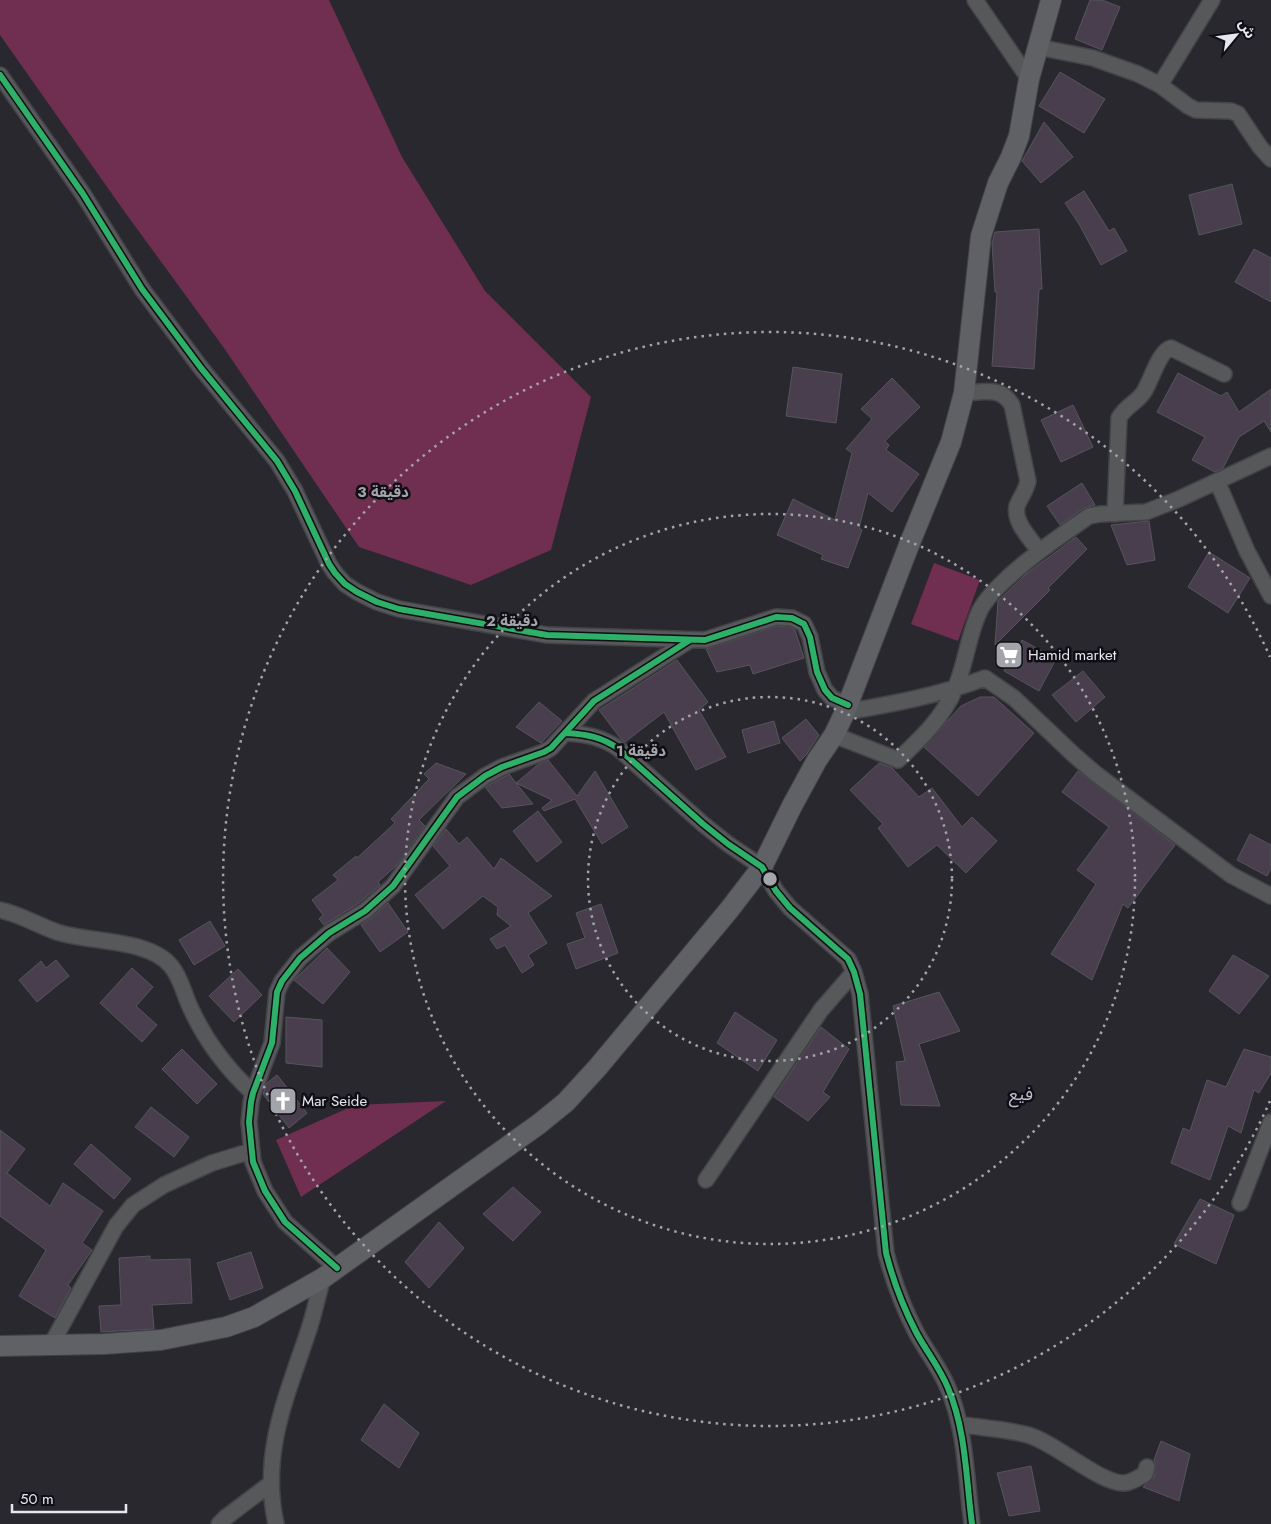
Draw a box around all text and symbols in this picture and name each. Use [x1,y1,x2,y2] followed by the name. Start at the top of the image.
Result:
[1211,10,1261,60] north arrow
[1234,15,1261,42] text: ش
[357,481,409,503] text: 3 دقيقة
[486,610,538,632] text: 2 دقيقة
[994,640,1024,670] supermarket icon: Hamid market
[1028,644,1117,666] place label: Hamid market
[616,740,666,762] text: 1 دقيقة
[761,870,779,888] centre of rings
[1009,1081,1033,1108] district label: فيع
[268,1086,298,1116] church icon: Mar Seide
[302,1090,367,1112] place label: Mar Seide
[12,1482,126,1514] scale bar
[20,1488,54,1510] text: 50 m

